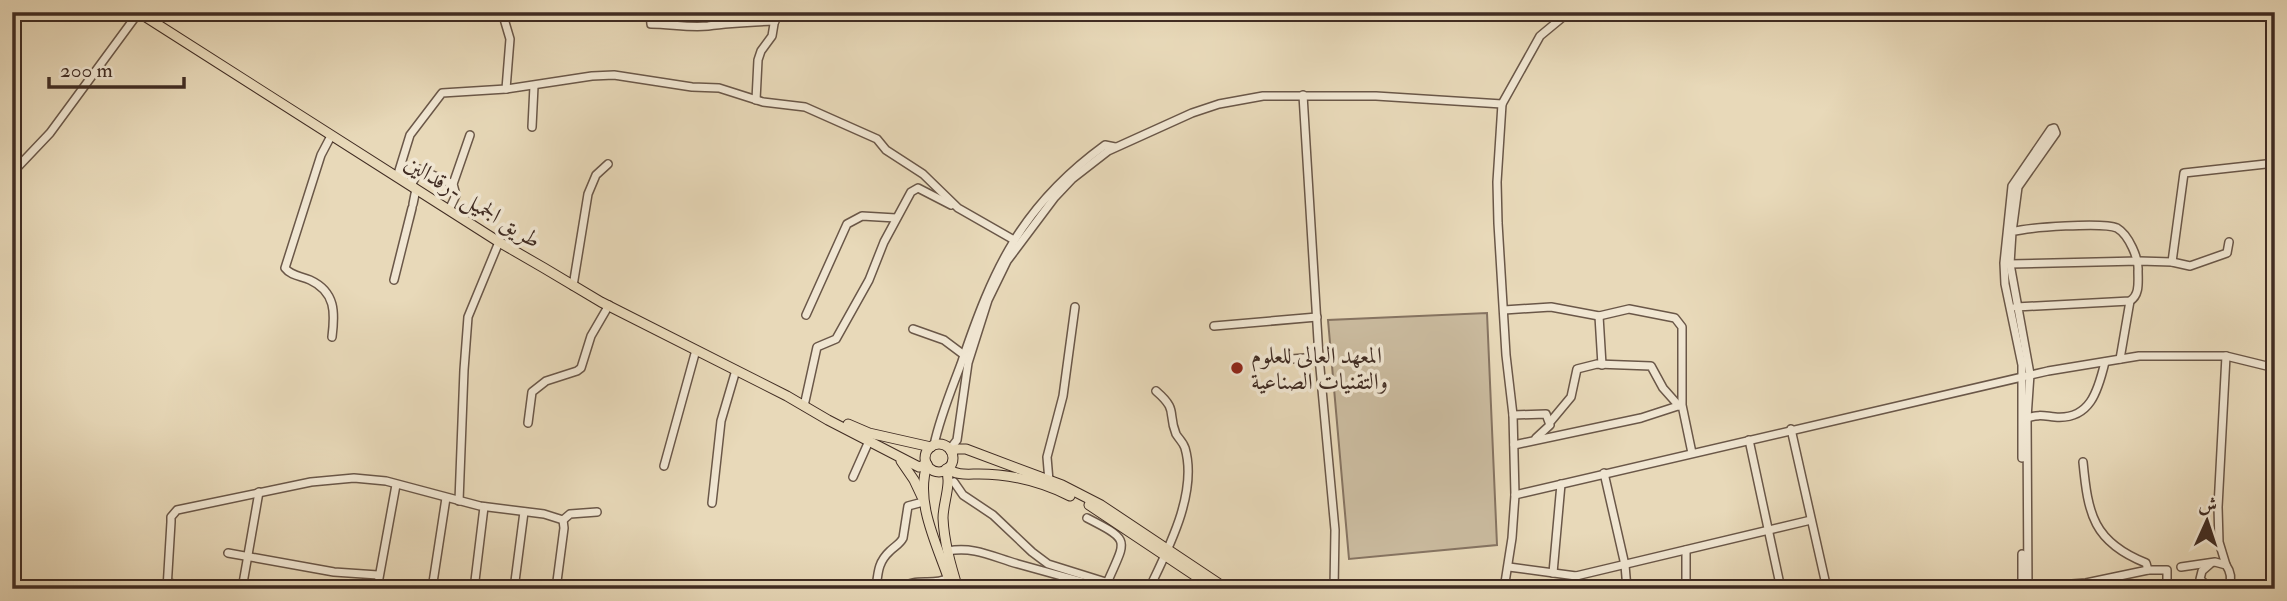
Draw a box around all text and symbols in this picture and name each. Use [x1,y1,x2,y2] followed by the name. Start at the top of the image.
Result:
[49,46,184,90] scale bar
[60,57,113,84] text: 200 m
[398,148,546,257] street label: طريق الجميل -رقدالين
[1251,341,1388,396] place label: المعهد العالي للعلوم والتقنيات الصناعية
[1229,360,1245,376] marker: المعهد العالي للعلوم والتقنيات الصناعية
[2172,486,2242,556] north arrow
[2198,493,2218,517] text: ش

